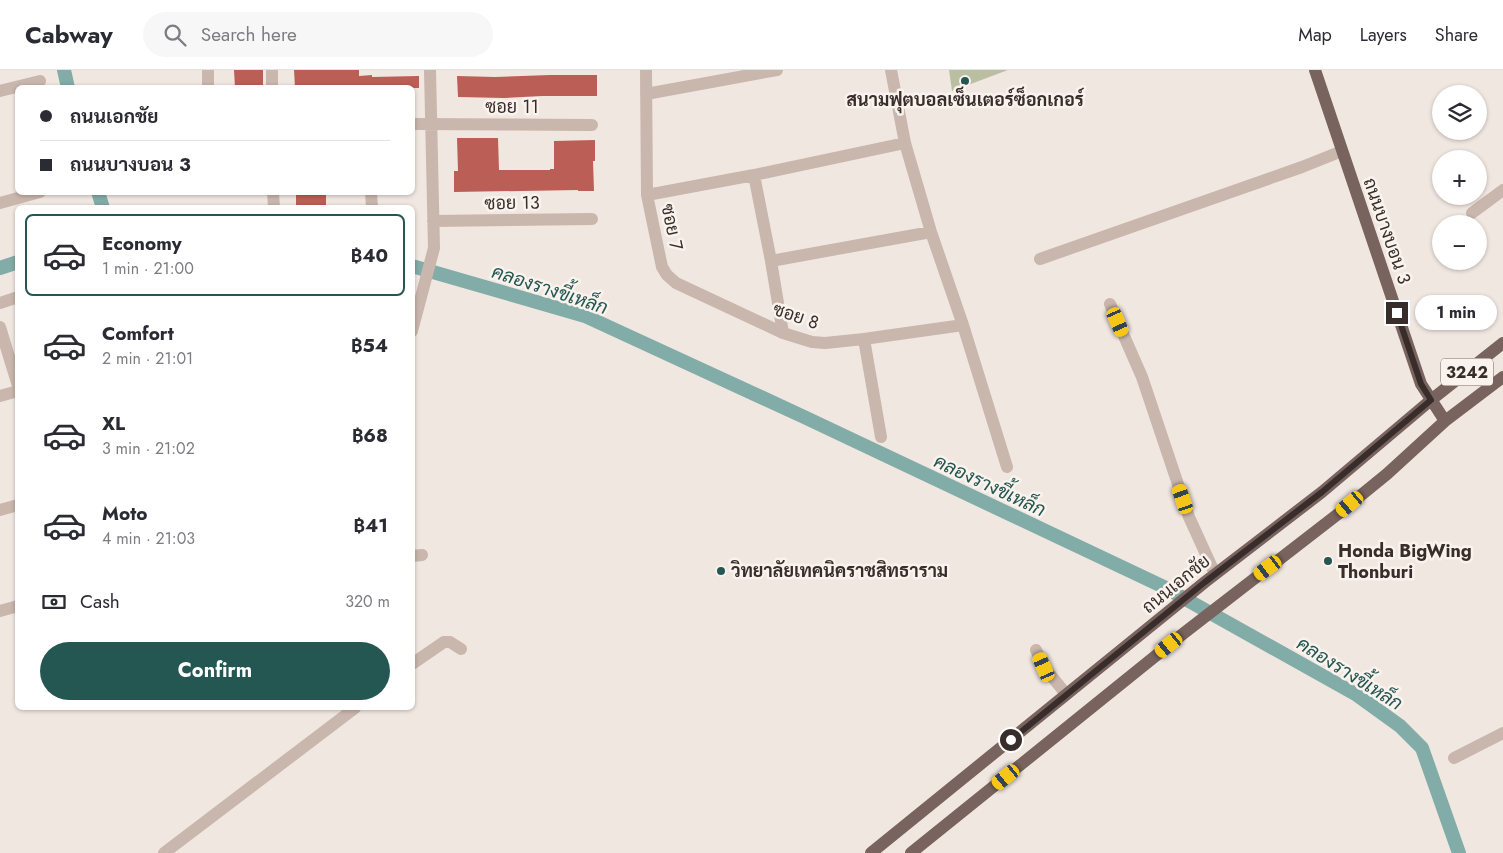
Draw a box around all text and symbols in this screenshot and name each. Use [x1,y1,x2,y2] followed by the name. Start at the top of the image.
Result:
[143,12,493,57] search box
[25,17,113,52] text: Cabway
[161,21,189,49] icon: search
[201,21,297,48] text: Search here
[1298,22,1332,48] text: Map
[1360,22,1407,48] text: Layers
[1435,22,1478,48] text: Share
[959,75,971,87] marker: สนามฟุตบอลเซ็นเตอร์ซ็อกเกอร์
[1432,85,1487,270] map controls
[1432,85,1487,140] button: layers
[846,86,1085,114] place label: สนามฟุตบอลเซ็นเตอร์ซ็อกเกอร์
[485,94,539,120] street label: ซอย 11
[70,103,159,130] text: ถนนเอกชัย
[1432,150,1487,205] button: +
[70,151,191,178] text: ถนนบางบอน 3
[1357,174,1417,288] street label: ถนนบางบอน 3
[484,190,540,216] street label: ซอย 13
[654,201,690,253] street label: ซอย 7
[1432,215,1487,270] button: −
[102,230,182,257] text: Economy
[42,233,87,278] icon: car
[351,242,388,269] text: ฿40
[488,253,613,321] water label: คลองรางขี้เหล็ก
[102,257,194,280] text: 1 min · 21:00
[769,296,823,336] street label: ซอย 8
[1414,296,1497,330] callout: 1 min
[1436,301,1476,324] text: 1 min
[1386,302,1408,324] route end
[1105,305,1130,339] car
[102,320,174,347] text: Comfort
[42,323,87,368] icon: car
[351,332,388,359] text: ฿54
[102,347,193,370] text: 2 min · 21:01
[1441,358,1493,386] road number: 3242
[102,410,125,437] text: XL
[42,413,87,458] icon: car
[352,422,388,449] text: ฿68
[102,437,195,460] text: 3 min · 21:02
[929,443,1052,523] water label: คลองรางขี้เหล็ก
[1171,482,1194,516] car
[1333,489,1366,519] car
[102,500,147,527] text: Moto
[42,503,87,548] icon: car
[354,512,388,539] text: ฿41
[102,527,195,550] text: 4 min · 21:03
[1338,538,1472,585] place label: Honda BigWing Thonburi
[1136,548,1216,620] street label: ถนนเอกชัย
[1251,553,1284,583] car
[1322,555,1334,567] marker: Honda BigWing Thonburi
[730,558,948,584] place label: วิทยาลัยเทคนิคราชสิทธาราม
[715,565,727,577] marker: วิทยาลัยเทคนิคราชสิทธาราม
[40,588,68,616] icon: cash
[80,588,120,615] text: Cash
[345,590,390,613] text: 320 m
[1291,626,1411,717] water label: คลองรางขี้เหล็ก
[1152,630,1185,660] car
[40,642,390,700] button: Confirm
[1031,650,1056,684] car
[1000,729,1022,751] route start
[989,762,1022,792] car

